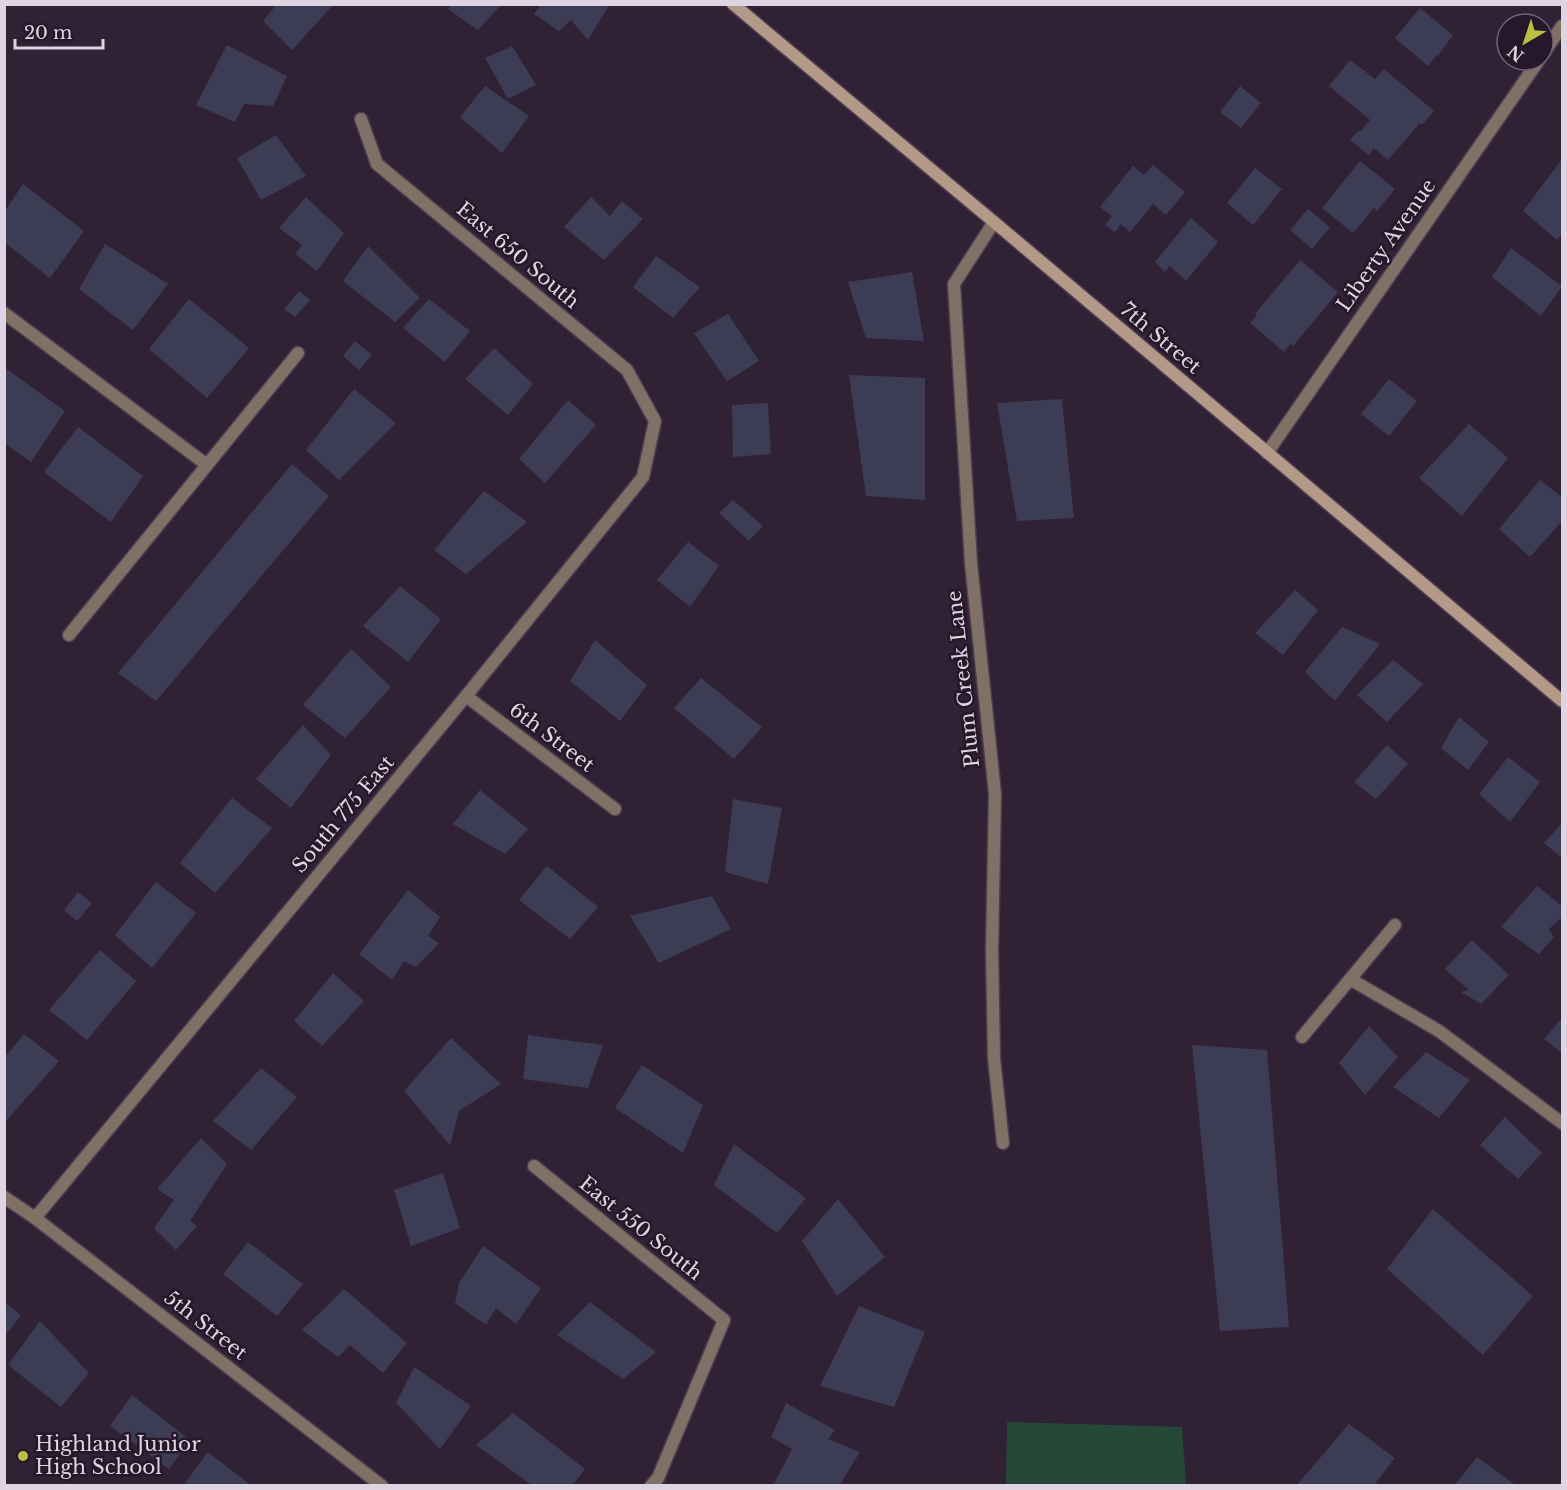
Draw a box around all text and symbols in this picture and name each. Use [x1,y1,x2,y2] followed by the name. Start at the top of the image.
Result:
[15,12,104,50] scale bar
[1495,12,1555,72] north arrow
[24,22,72,44] text: 20 m
[1503,41,1528,66] text: N
[1331,174,1441,316] street label: Liberty Avenue
[452,197,584,313] street label: East 650 South
[1116,298,1206,379] street label: 7th Street
[942,589,984,769] street label: Plum Creek Lane
[505,697,600,777] street label: 6th Street
[287,750,399,877] street label: South 775 East
[575,1171,708,1285] street label: East 550 South
[160,1285,253,1365] street label: 5th Street
[35,1432,201,1479] place label: Highland Junior High School
[16,1449,30,1463] marker: Highland Junior High School

